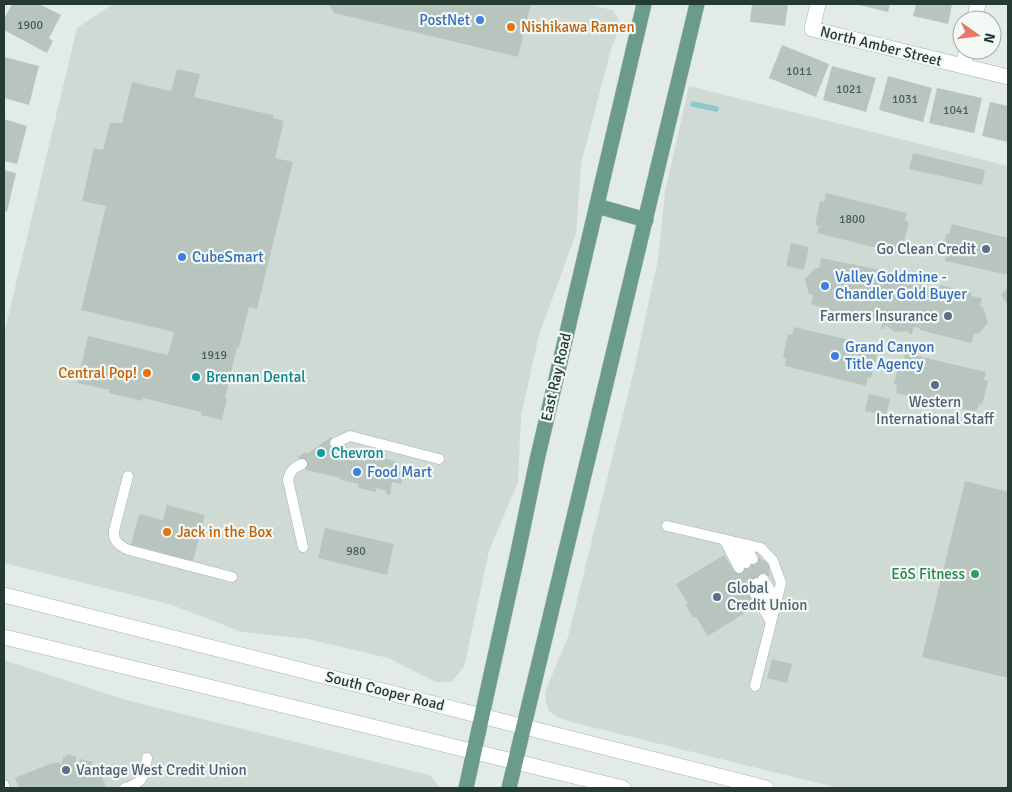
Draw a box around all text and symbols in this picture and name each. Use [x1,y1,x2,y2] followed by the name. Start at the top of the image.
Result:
[952,10,1002,60] north arrow
[419,11,470,29] place label: PostNet
[474,14,486,26] marker: PostNet
[17,18,43,33] house number: 1900
[521,18,635,36] place label: Nishikawa Ramen
[505,21,517,33] marker: Nishikawa Ramen
[818,22,944,70] street label: North Amber Street
[980,31,999,45] text: N
[786,64,812,79] house number: 1011
[836,82,862,97] house number: 1021
[892,92,918,107] house number: 1031
[943,103,969,118] house number: 1041
[839,212,865,227] house number: 1800
[876,240,976,258] place label: Go Clean Credit
[980,243,992,255] marker: Go Clean Credit
[192,248,264,266] place label: CubeSmart
[176,251,188,263] marker: CubeSmart
[835,268,967,303] place label: Valley Goldmine - Chandler Gold Buyer
[819,280,831,292] marker: Valley Goldmine - Chandler Gold Buyer
[820,307,938,325] place label: Farmers Insurance
[942,310,954,322] marker: Farmers Insurance
[537,331,575,423] street label: East Ray Road
[845,338,934,373] place label: Grand Canyon Title Agency
[201,348,227,363] house number: 1919
[829,350,841,362] marker: Grand Canyon Title Agency
[58,364,137,382] place label: Central Pop!
[141,367,153,379] marker: Central Pop!
[206,368,306,386] place label: Brennan Dental
[190,371,202,383] marker: Brennan Dental
[929,379,941,391] marker: Western International Staff
[876,393,995,428] place label: Western International Staff
[331,444,384,462] place label: Chevron
[315,447,327,459] marker: Chevron
[367,463,432,481] place label: Food Mart
[351,466,363,478] marker: Food Mart
[177,523,272,541] place label: Jack in the Box
[161,526,173,538] marker: Jack in the Box
[346,544,366,559] house number: 980
[891,565,965,583] place label: EōS Fitness
[969,568,981,580] marker: EōS Fitness
[727,579,808,614] place label: Global Credit Union
[711,591,723,603] marker: Global Credit Union
[324,668,446,714] street label: South Cooper Road
[76,761,247,779] place label: Vantage West Credit Union
[60,764,72,776] marker: Vantage West Credit Union

